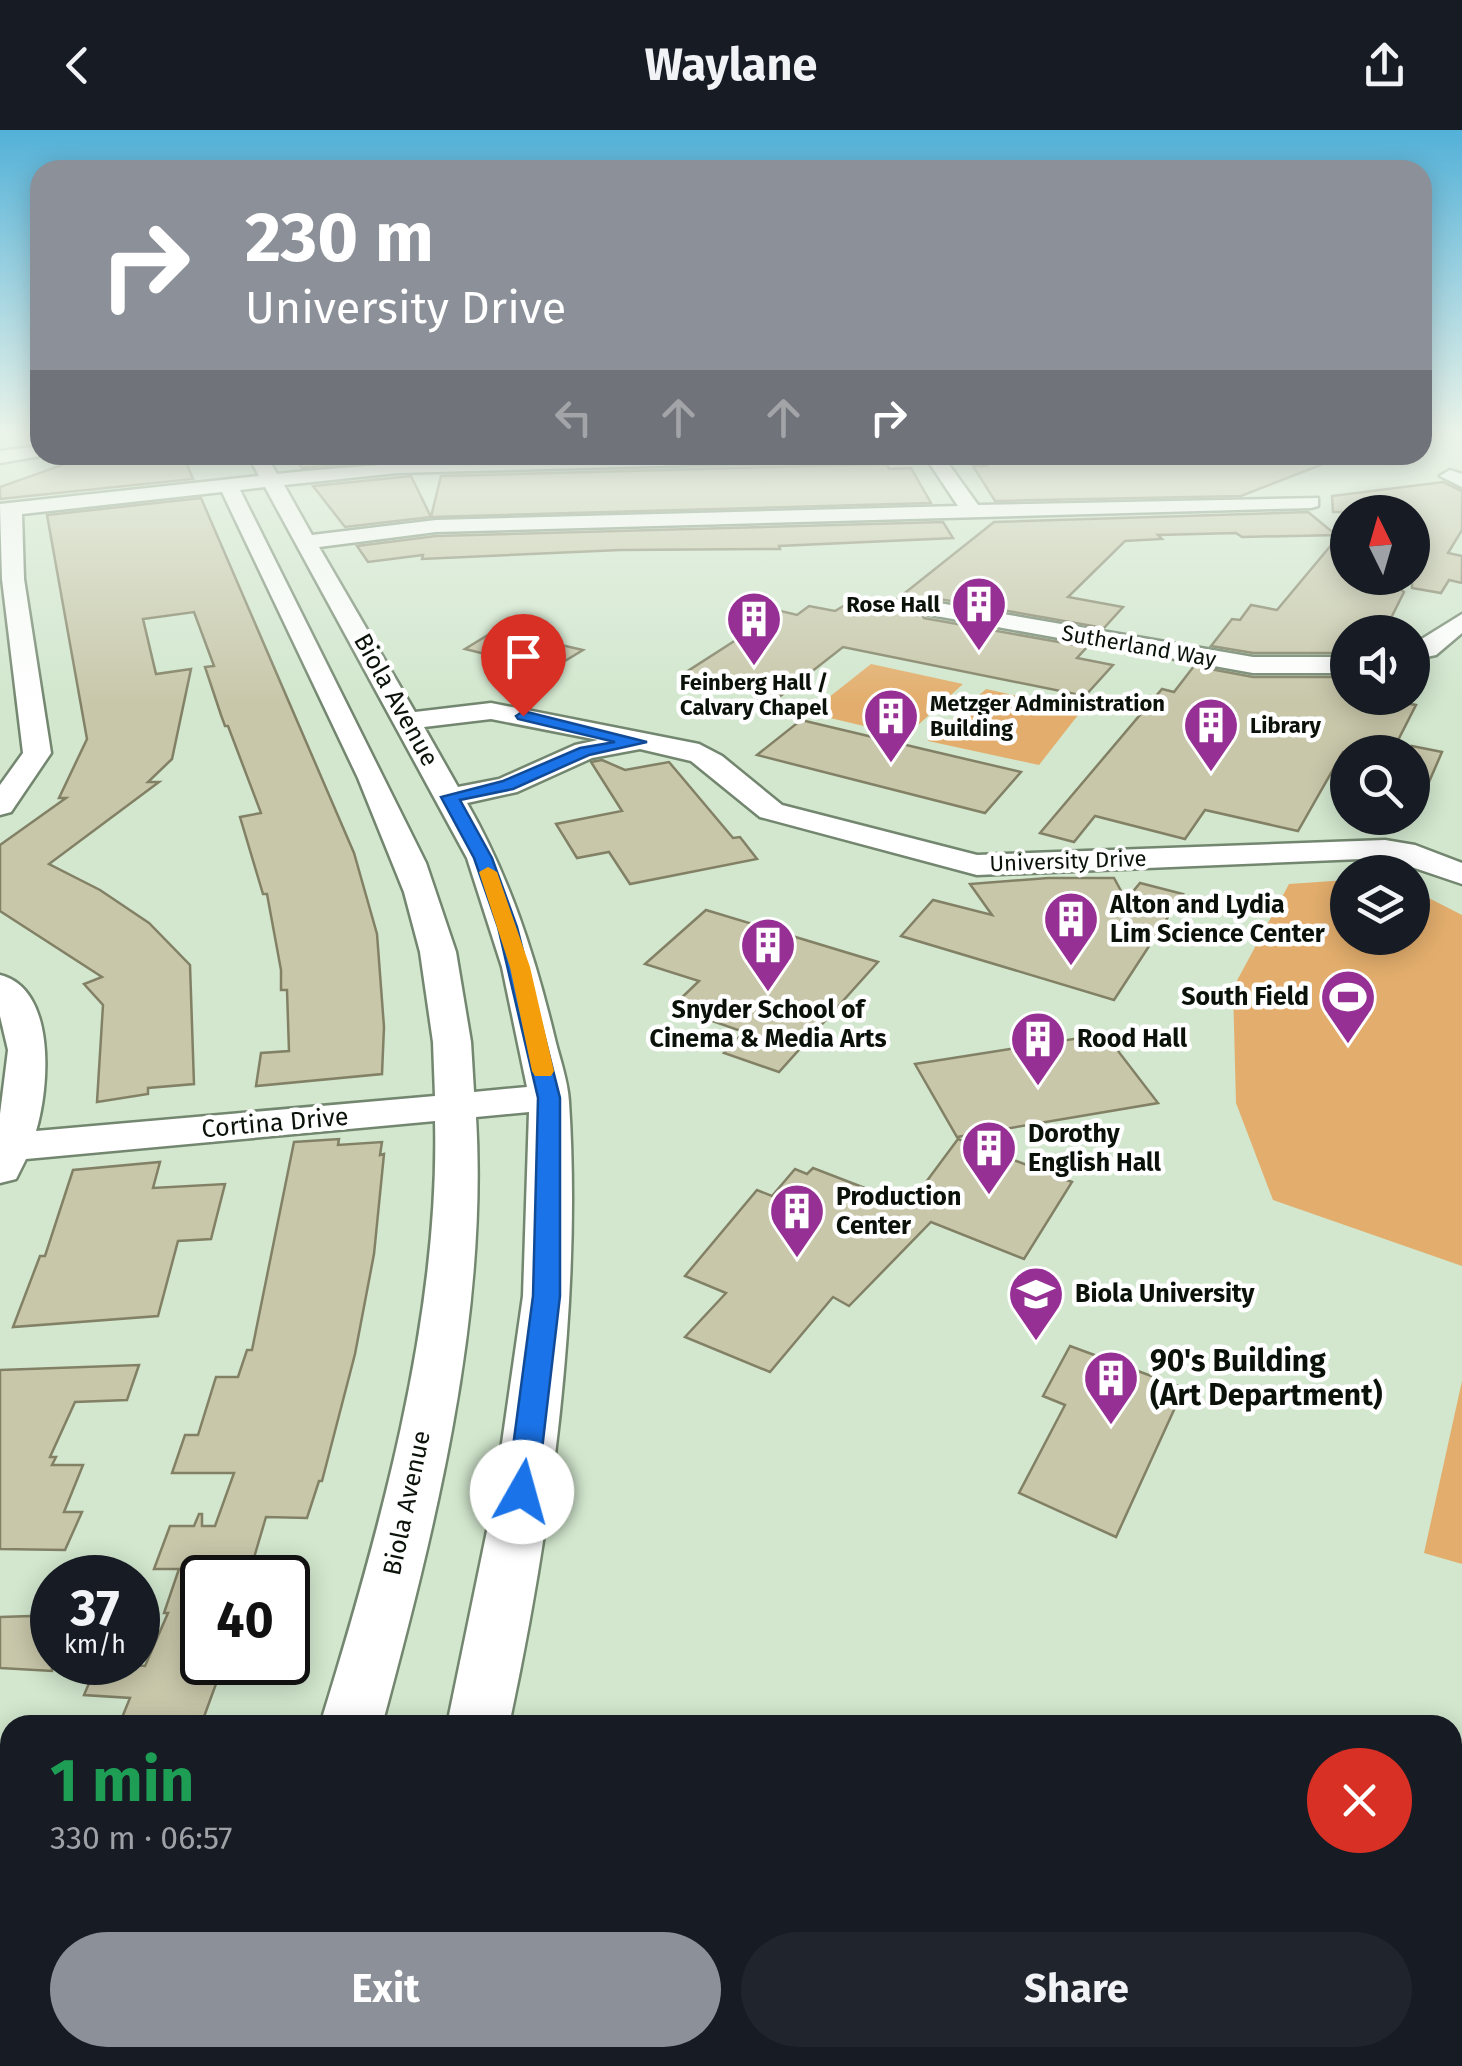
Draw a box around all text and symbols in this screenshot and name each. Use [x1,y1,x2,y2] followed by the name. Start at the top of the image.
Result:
[50,38,105,93] icon: back
[645,38,817,92] text: Waylane
[1357,38,1412,93] icon: share
[245,196,434,280] text: 230 m
[80,200,210,330] icon: right
[245,281,566,335] text: University Drive
[546,390,601,445] icon: left
[651,390,706,445] icon: ahead
[756,390,811,445] icon: ahead
[861,390,916,445] icon: right
[1330,495,1430,595] north arrow
[1330,495,1430,955] map controls
[949,574,1009,653] building icon: Rose Hall
[724,589,784,668] building icon: Feinberg Hall / Calvary Chapel
[846,591,940,618] place label: Rose Hall
[481,614,566,717] pin
[1330,615,1430,715] button: sound
[1060,619,1218,673] street label: Sutherland Way
[347,628,445,772] street label: Biola Avenue
[496,629,551,684] icon: arrive
[680,669,828,721] place label: Feinberg Hall / Calvary Chapel
[861,686,921,765] building icon: Metzger Administration Building
[930,690,1165,742] place label: Metzger Administration Building
[1181,695,1241,774] building icon: Library
[1250,712,1322,739] place label: Library
[1330,735,1430,835] button: search
[989,845,1147,877] street label: University Drive
[1330,855,1430,955] button: layers
[1041,889,1101,968] building icon: Alton and Lydia Lim Science Center
[1109,890,1326,949] place label: Alton and Lydia Lim Science Center
[738,915,798,994] building icon: Snyder School of Cinema & Media Arts
[1318,967,1378,1046] sports icon: South Field
[1181,982,1309,1012] place label: South Field
[650,995,886,1054] place label: Snyder School of Cinema & Media Arts
[1008,1009,1068,1088] building icon: Rood Hall
[1077,1024,1188,1054] place label: Rood Hall
[200,1102,350,1144] street label: Cortina Drive
[959,1118,1019,1197] building icon: Dorothy English Hall
[1028,1119,1162,1178] place label: Dorothy English Hall
[767,1181,827,1260] building icon: Production Center
[836,1182,961,1241] place label: Production Center
[1006,1264,1066,1343] school or university icon: Biola University
[1075,1279,1256,1309] place label: Biola University
[1150,1343,1383,1413] place label: 90's Building (Art Department)
[1081,1348,1141,1427] building icon: 90's Building (Art Department)
[377,1428,437,1578] street label: Biola Avenue
[470,1440,574,1544] position arrow
[180,1555,310,1685] speed limit sign: 40
[70,1578,120,1638] text: 37
[64,1630,126,1660] text: km/h
[50,1745,194,1817] text: 1 min
[1307,1748,1412,1853] button: close
[50,1819,233,1857] text: 330 m · 06:57
[50,1932,721,2047] button: Exit
[741,1932,1412,2047] button: Share

